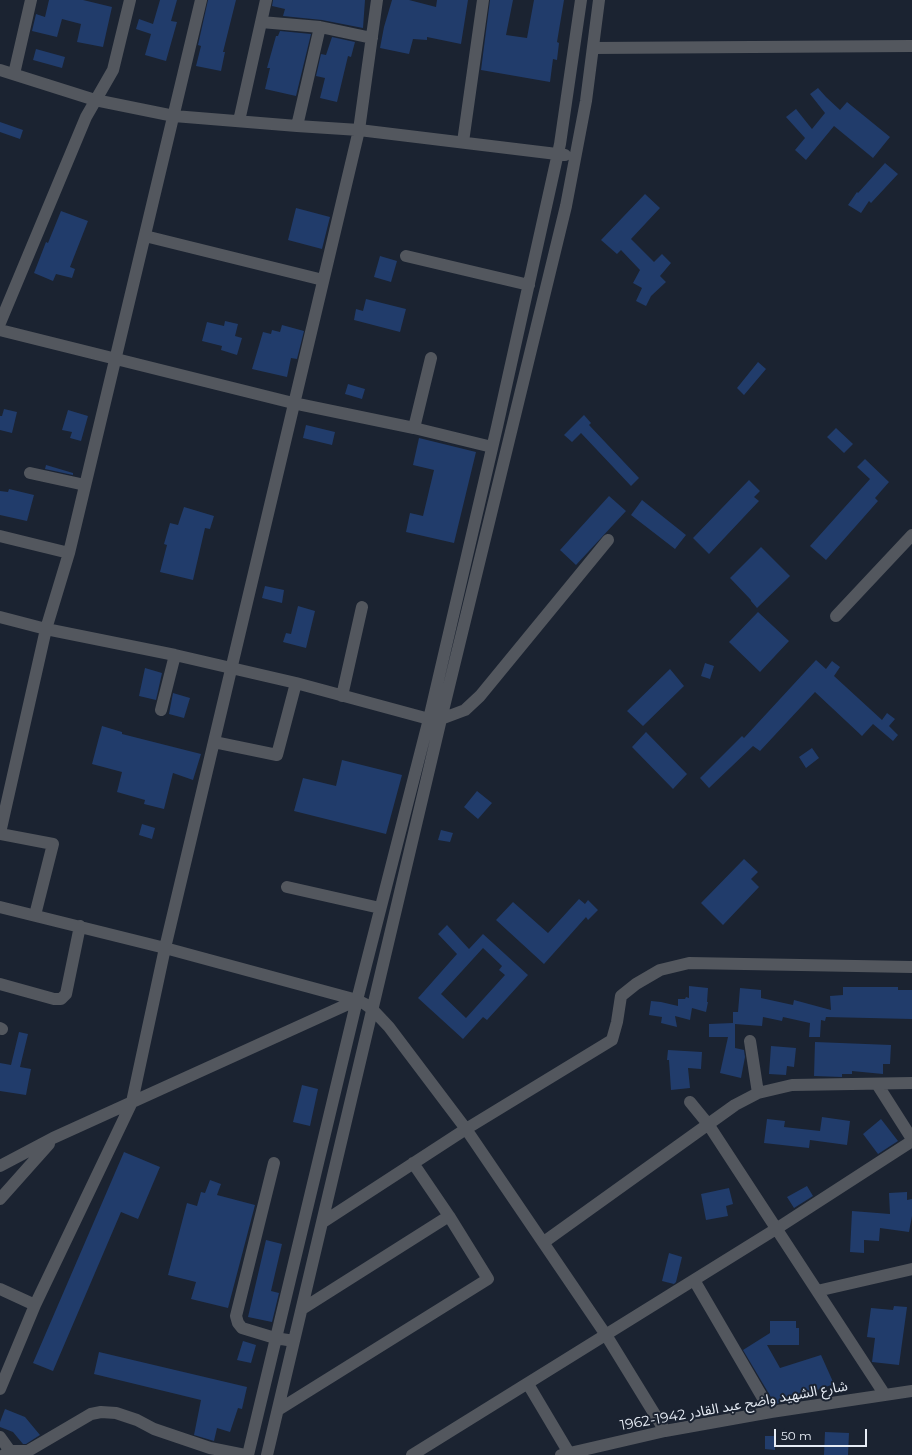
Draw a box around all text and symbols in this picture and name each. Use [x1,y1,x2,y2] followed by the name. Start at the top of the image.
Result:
[619,1378,849,1434] street label: شارع الشهيد واضح عبد القادر 1942-1962
[776,1421,869,1447] scale bar
[781,1428,812,1443] text: 50 m

